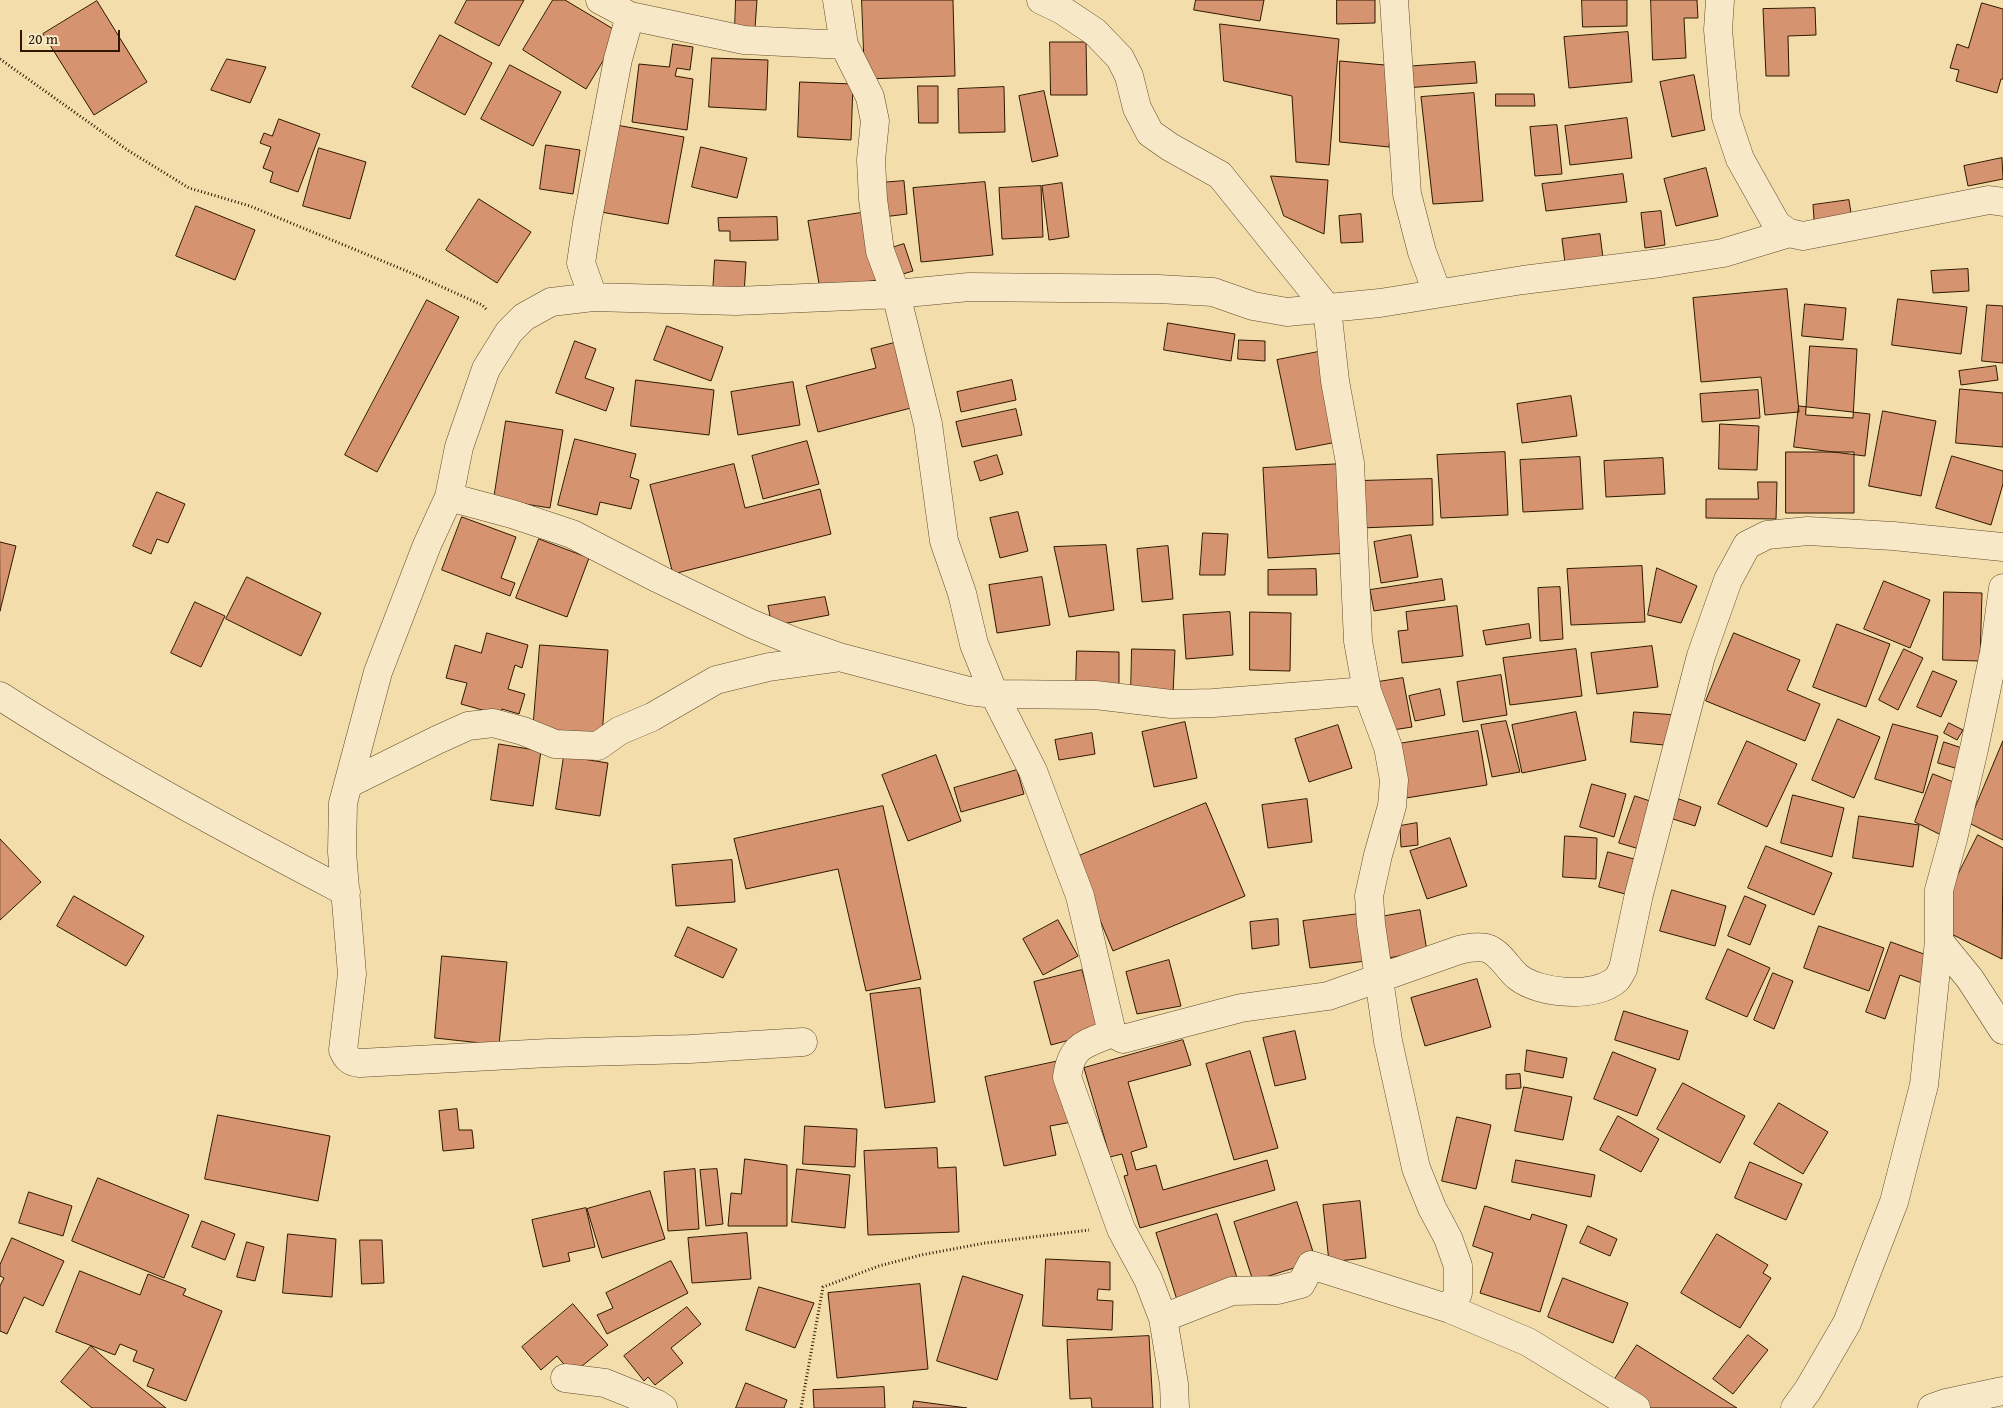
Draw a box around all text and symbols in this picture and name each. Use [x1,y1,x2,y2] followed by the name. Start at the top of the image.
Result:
[22,20,122,52] scale bar
[28,28,58,49] text: 20 m

